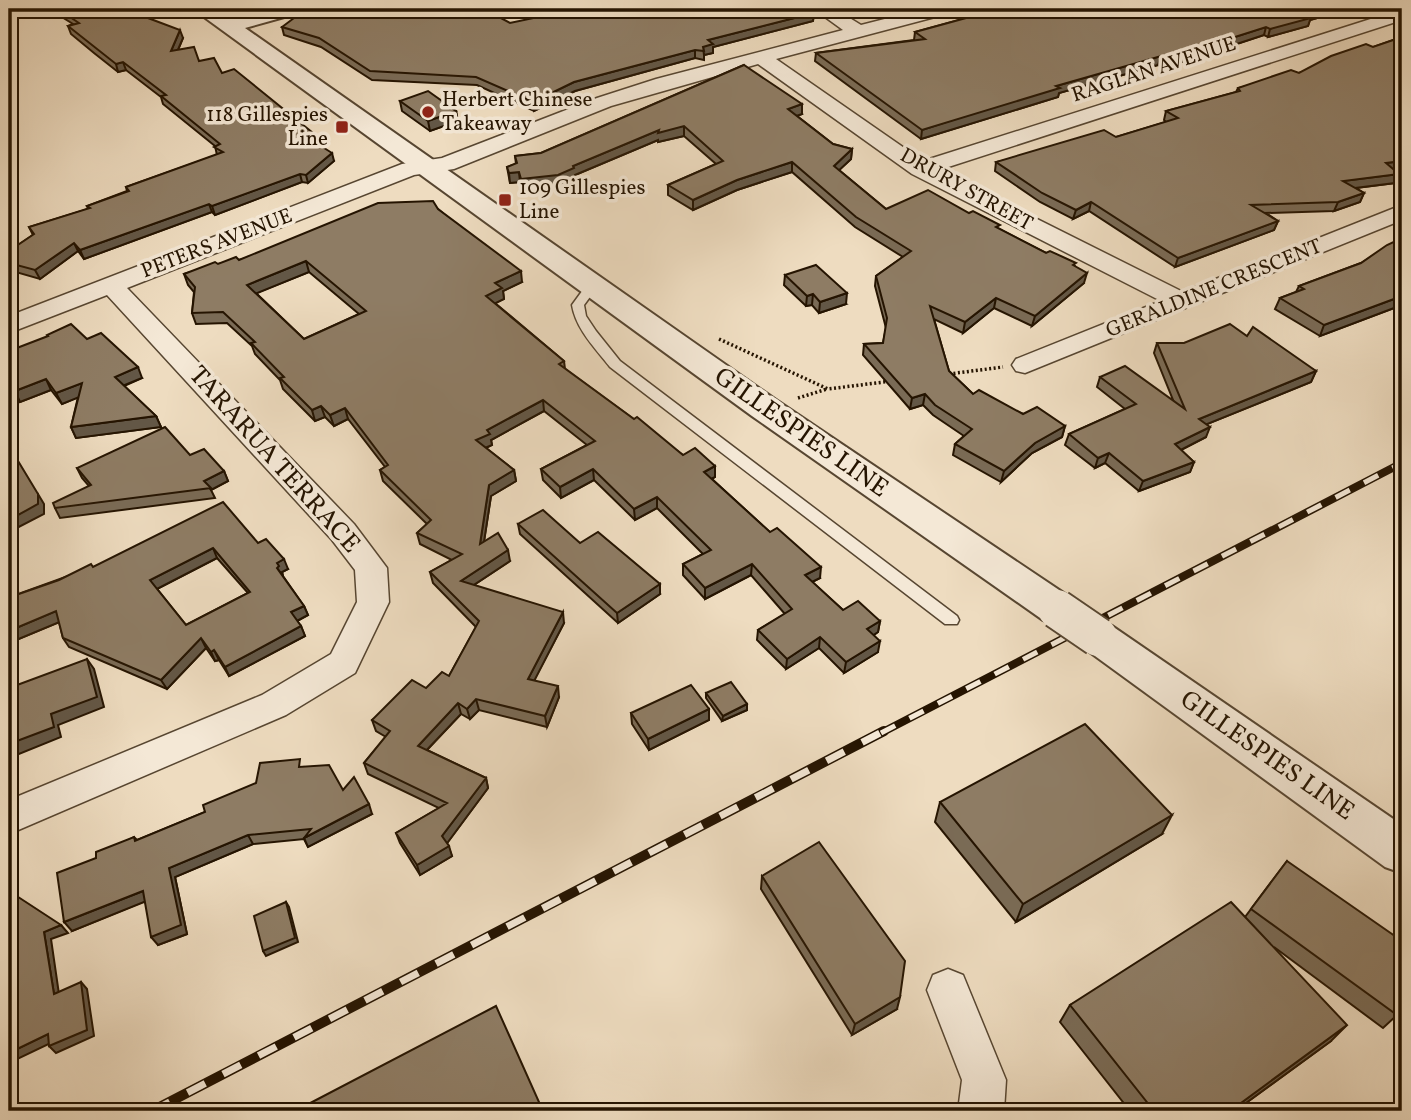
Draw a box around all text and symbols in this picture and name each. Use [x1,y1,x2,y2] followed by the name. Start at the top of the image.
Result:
[1068,30,1240,110] street label: RAGLAN AVENUE
[442,86,592,139] place label: Herbert Chinese Takeaway
[206,101,328,154] place label: 118 Gillespies Line
[420,104,436,120] marker: Herbert Chinese Takeaway
[334,119,350,135] marker: 118 Gillespies Line
[894,141,1038,239] street label: DRURY STREET
[519,174,646,227] place label: 109 Gillespies Line
[497,192,513,208] marker: 109 Gillespies Line
[137,202,297,286] street label: PETERS AVENUE
[1102,232,1326,346] street label: GERALDINE CRESCENT
[180,358,368,562] street label: TARARUA TERRACE
[707,359,895,507] street label: GILLESPIES LINE
[1173,682,1361,830] street label: GILLESPIES LINE

